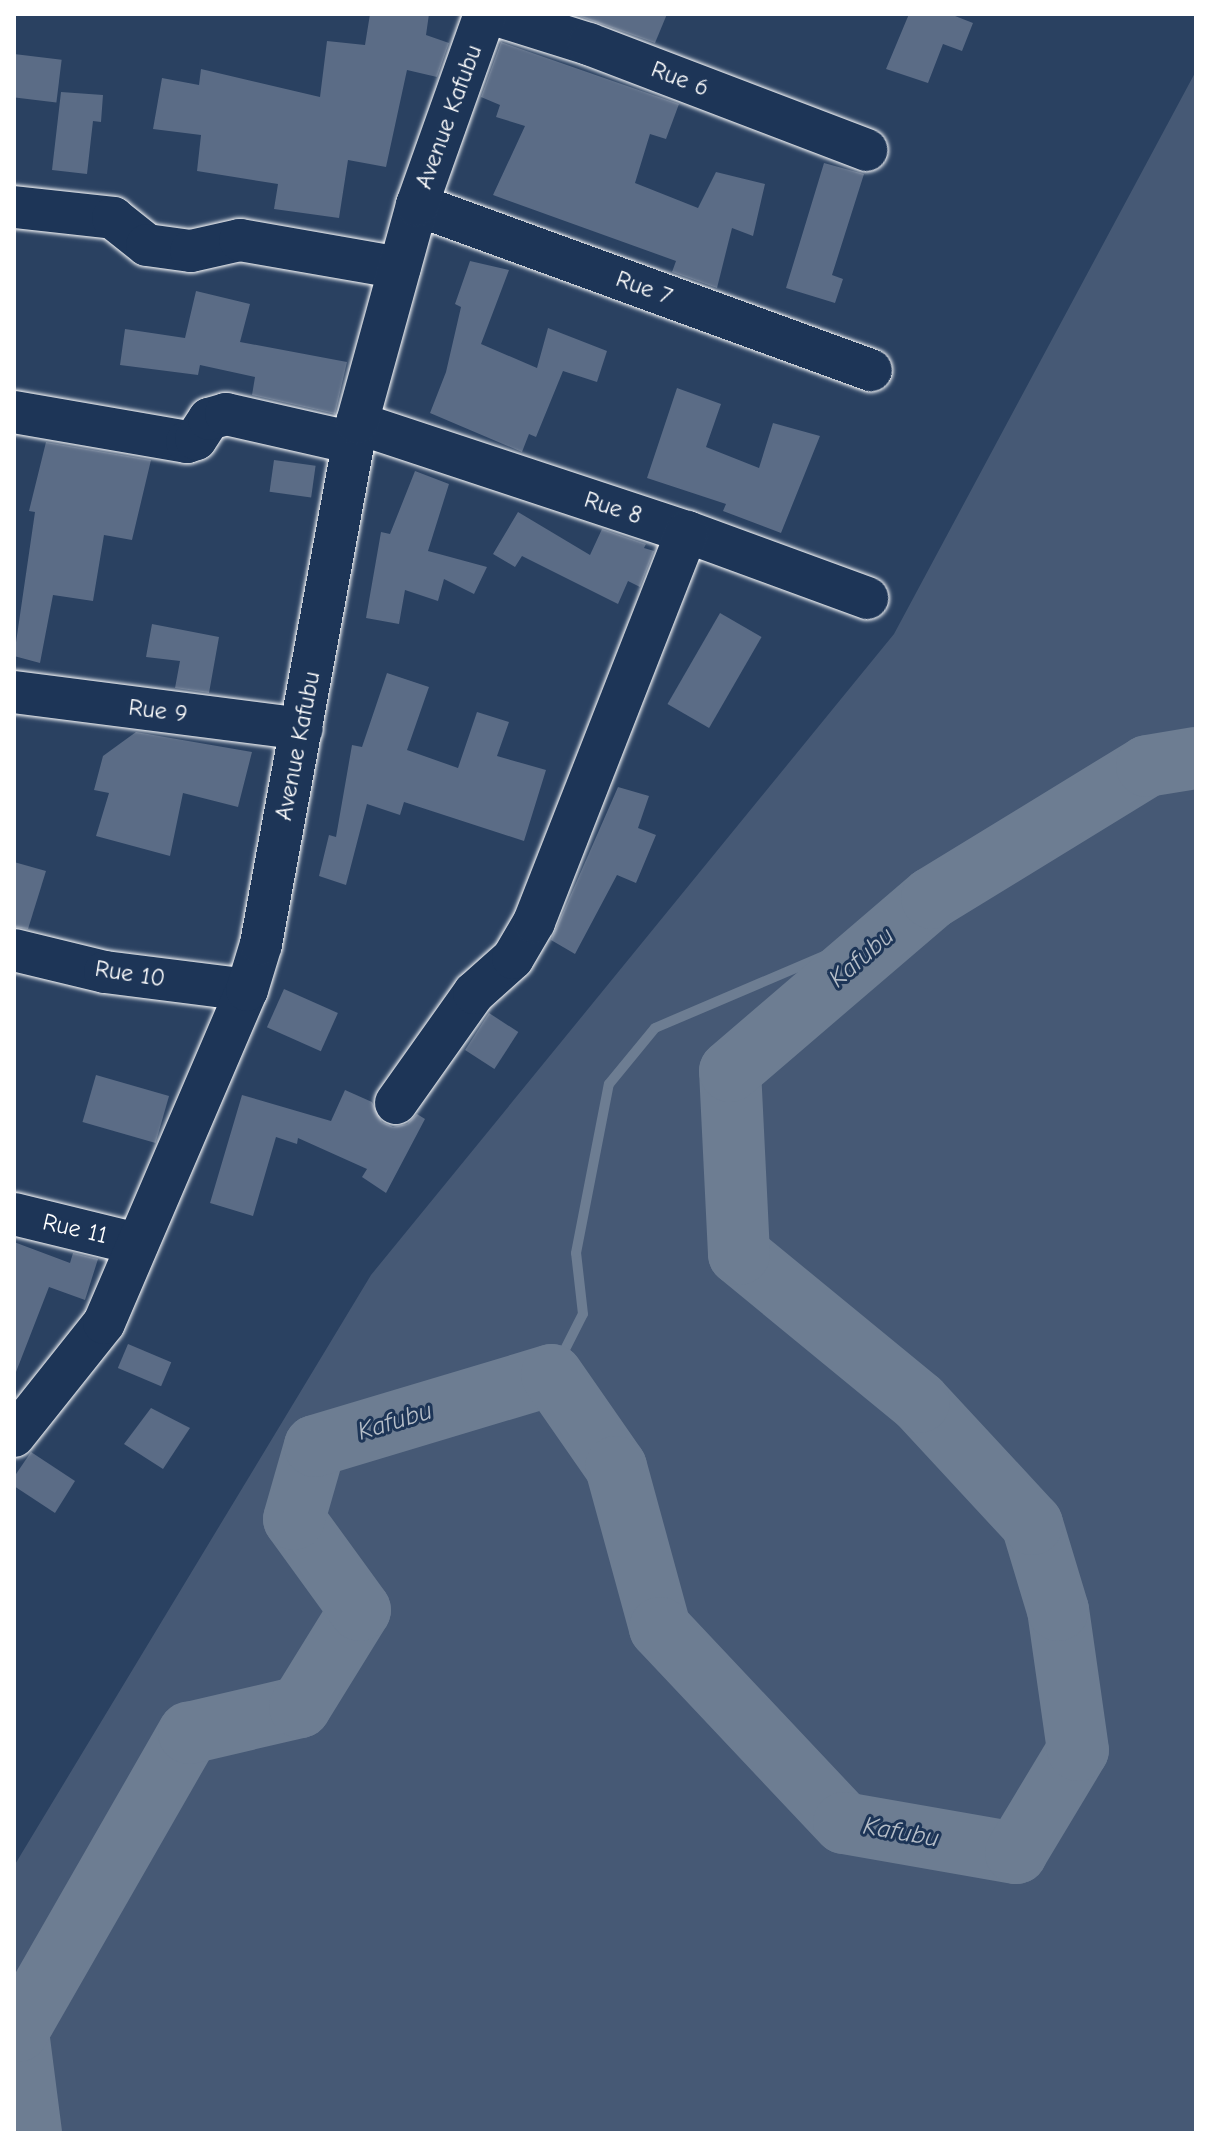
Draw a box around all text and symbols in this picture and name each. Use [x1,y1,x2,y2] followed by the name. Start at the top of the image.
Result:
[410,41,488,193] street label: Avenue Kafubu
[647,55,713,103] street label: Rue 6
[612,265,676,311] street label: Rue 7
[581,485,645,531] street label: Rue 8
[269,669,327,823] street label: Avenue Kafubu
[127,693,189,729] street label: Rue 9
[823,921,901,995] water label: Kafubu
[93,954,167,994] street label: Rue 10
[40,1208,110,1250] street label: Rue 11
[354,1396,436,1448] water label: Kafubu
[861,1811,941,1855] water label: Kafubu

